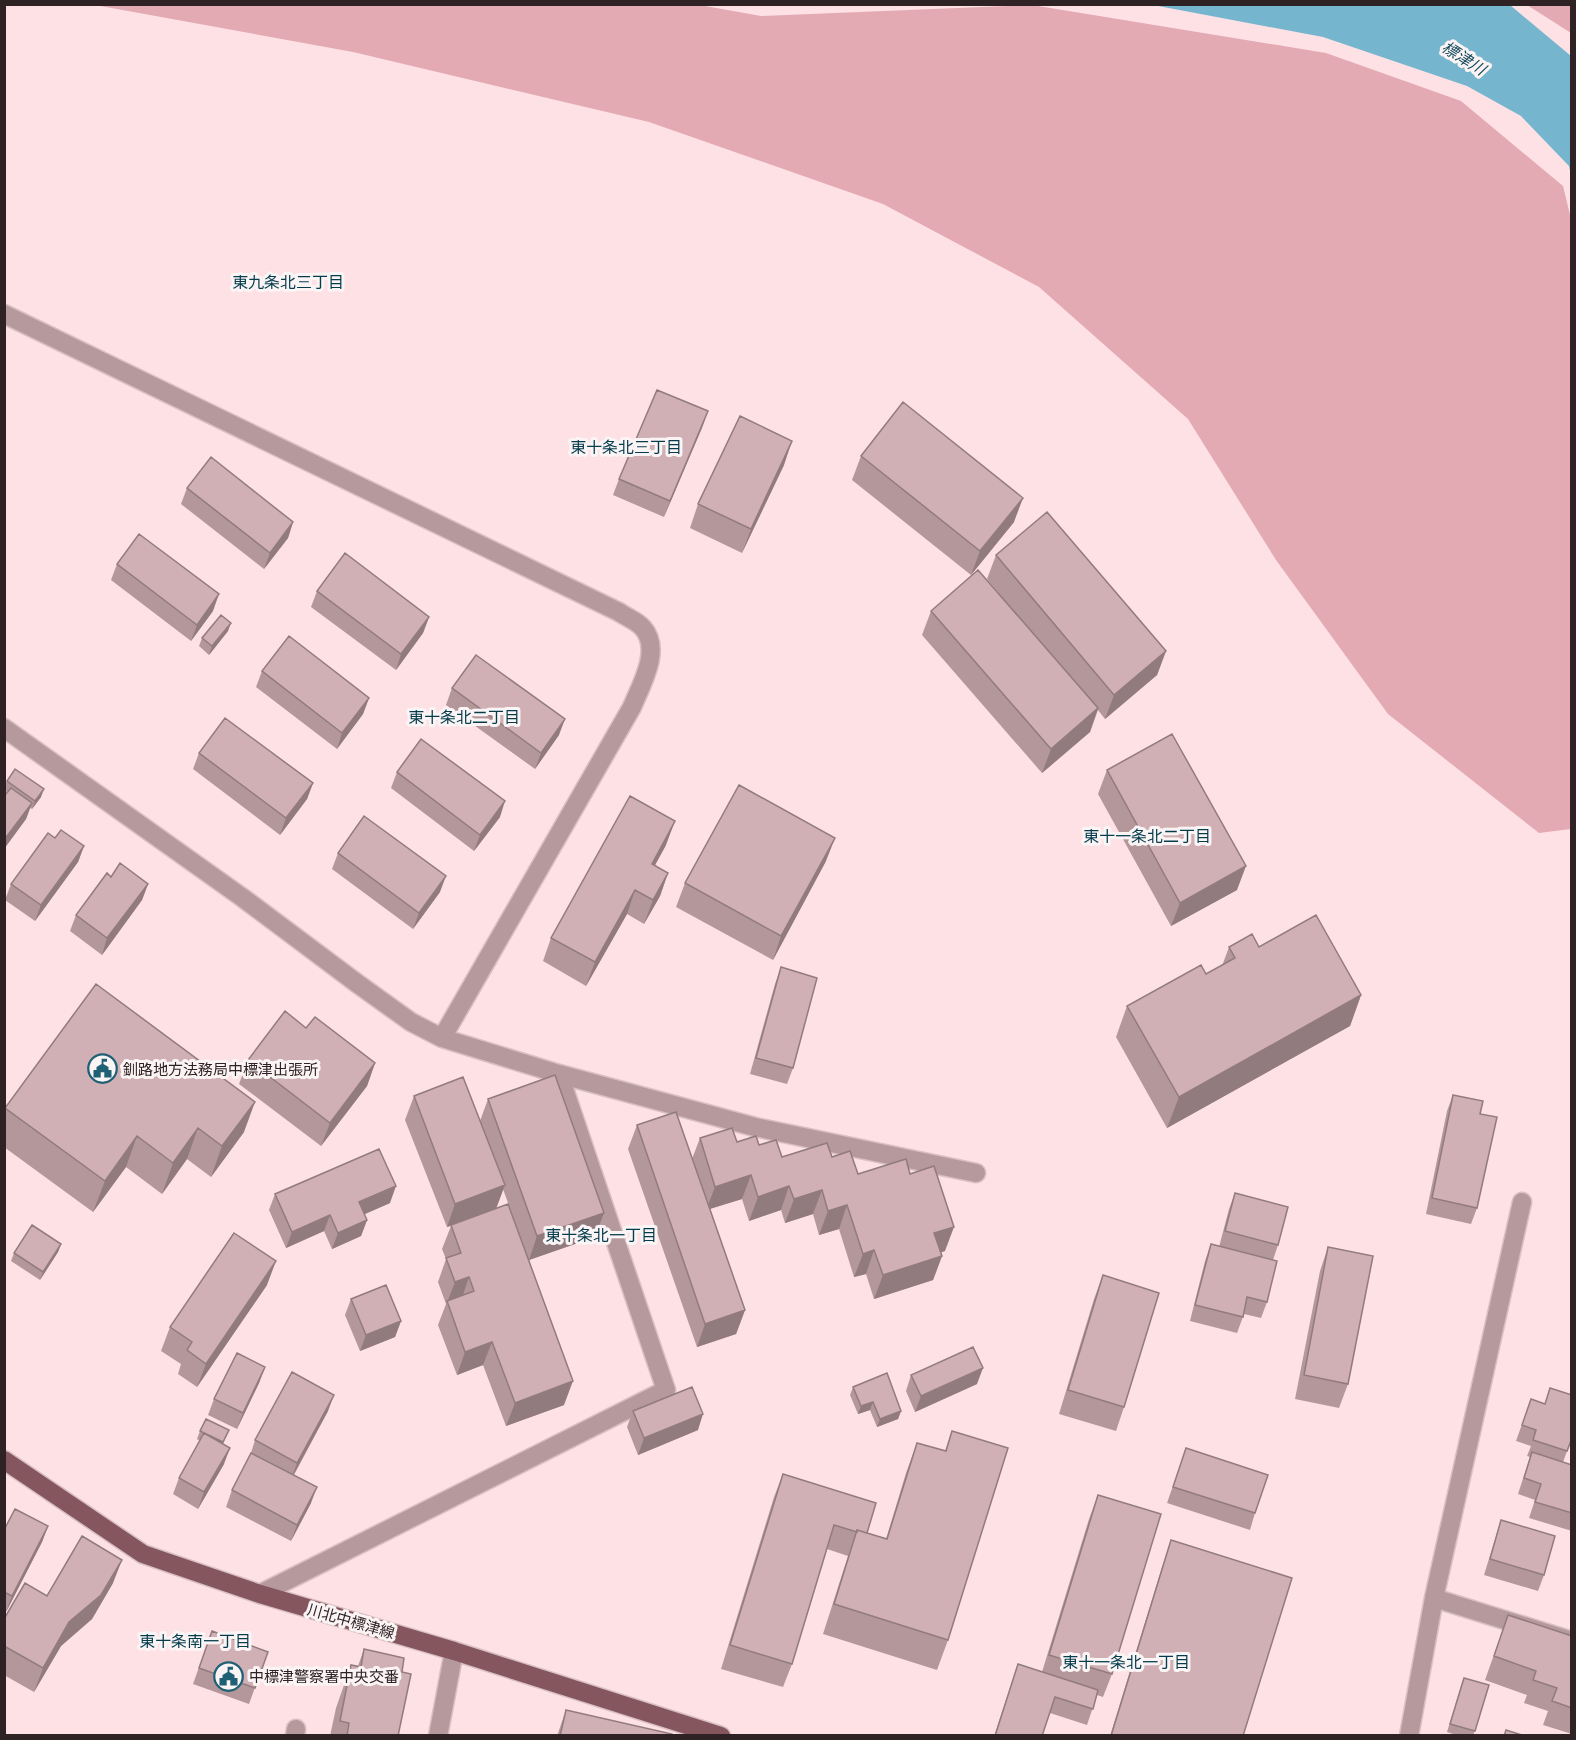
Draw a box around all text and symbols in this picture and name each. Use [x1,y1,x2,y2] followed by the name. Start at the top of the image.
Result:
[1438,37,1491,80] water label: 標津川
[232,272,344,292] district label: 東九条北三丁目
[570,437,682,457] district label: 東十条北三丁目
[408,707,520,727] district label: 東十条北二丁目
[1083,826,1211,846] district label: 東十一条北二丁目
[86,1053,118,1085] public building icon: 釧路地方法務局中標津出張所
[123,1060,318,1079] place label: 釧路地方法務局中標津出張所
[545,1225,657,1245] district label: 東十条北一丁目
[305,1599,397,1643] street label: 川北中標津線
[139,1631,251,1651] district label: 東十条南一丁目
[1062,1652,1190,1672] district label: 東十一条北一丁目
[212,1660,244,1692] public building icon: 中標津警察署中央交番
[249,1667,399,1686] place label: 中標津警察署中央交番

